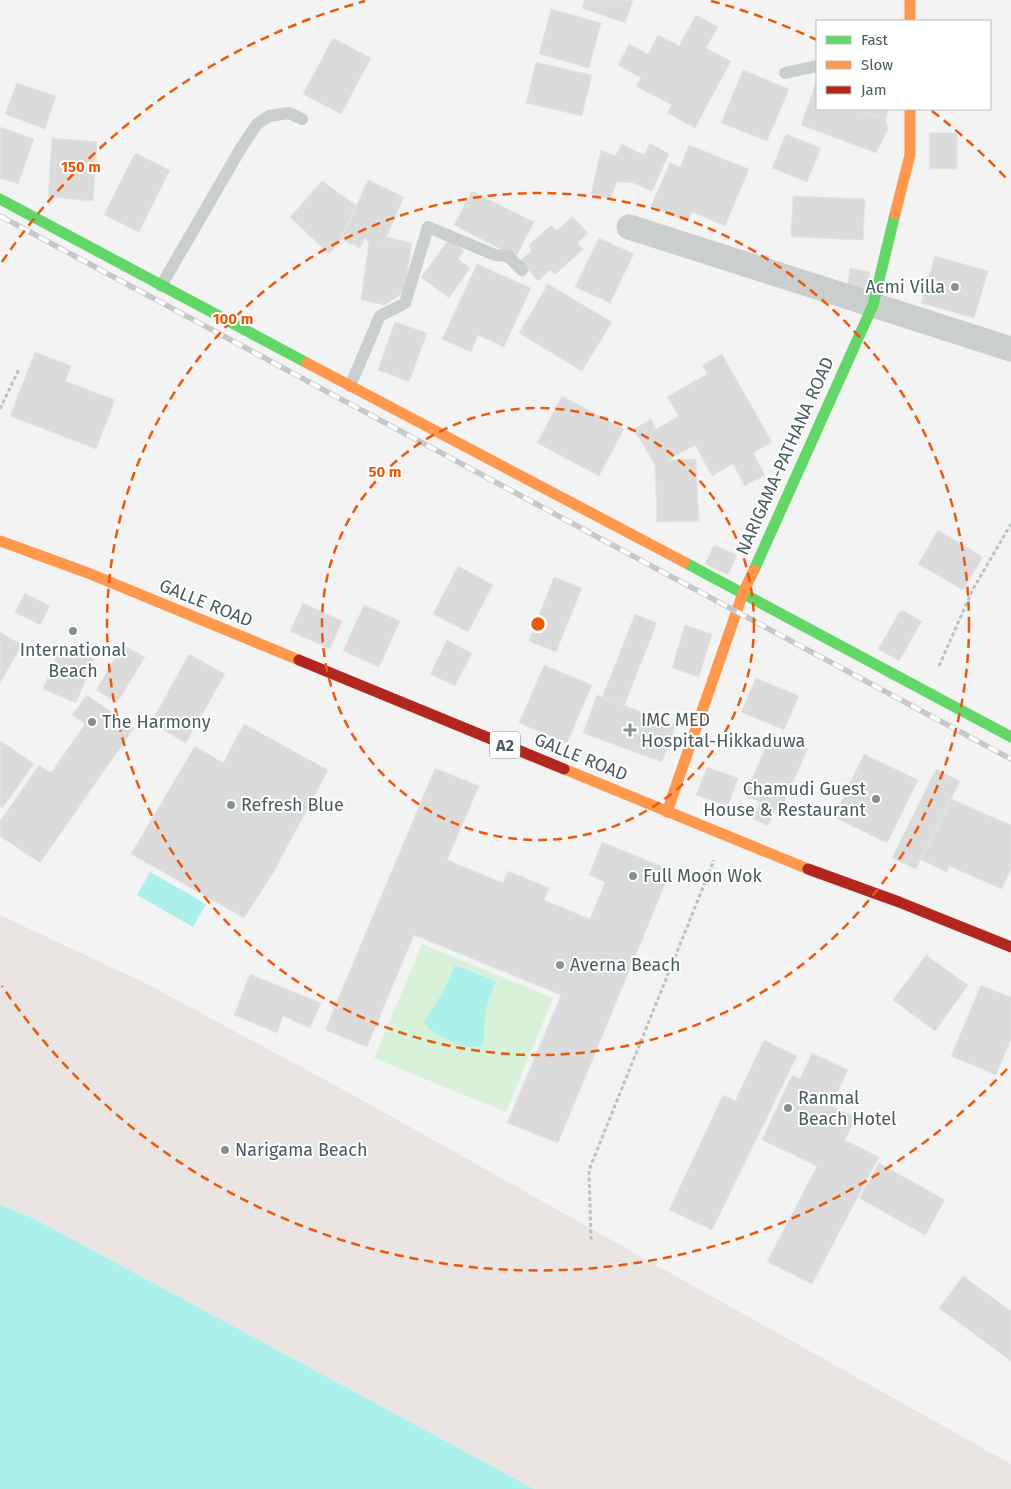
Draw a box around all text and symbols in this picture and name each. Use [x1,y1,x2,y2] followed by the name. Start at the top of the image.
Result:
[816,20,991,110] legend
[861,31,888,49] text: Fast
[861,56,893,74] text: Slow
[861,81,887,99] text: Jam
[61,158,101,176] text: 150 m
[865,276,945,298] place label: Acmi Villa
[949,281,961,293] marker: Acmi Villa
[213,310,253,328] text: 100 m
[731,353,839,559] street label: NARIGAMA-PATHANA ROAD
[368,463,402,481] text: 50 m
[156,574,256,632] street label: GALLE ROAD
[529,615,547,633] centre of rings
[67,625,79,637] marker: International Beach
[20,639,126,682] place label: International Beach
[641,709,805,752] place label: IMC MED Hospital-Hikkaduwa
[102,711,211,733] place label: The Harmony
[86,716,98,728] marker: The Harmony
[623,723,637,737] marker: IMC MED Hospital-Hikkaduwa
[531,728,631,786] street label: GALLE ROAD
[490,732,520,758] road number: A2
[703,778,866,821] place label: Chamudi Guest House & Restaurant
[870,793,882,805] marker: Chamudi Guest House & Restaurant
[241,794,344,816] place label: Refresh Blue
[225,799,237,811] marker: Refresh Blue
[643,865,763,887] place label: Full Moon Wok
[627,870,639,882] marker: Full Moon Wok
[570,954,680,976] place label: Averna Beach
[554,959,566,971] marker: Averna Beach
[798,1087,896,1130] place label: Ranmal Beach Hotel
[782,1102,794,1114] marker: Ranmal Beach Hotel
[235,1139,367,1161] place label: Narigama Beach
[219,1144,231,1156] marker: Narigama Beach

